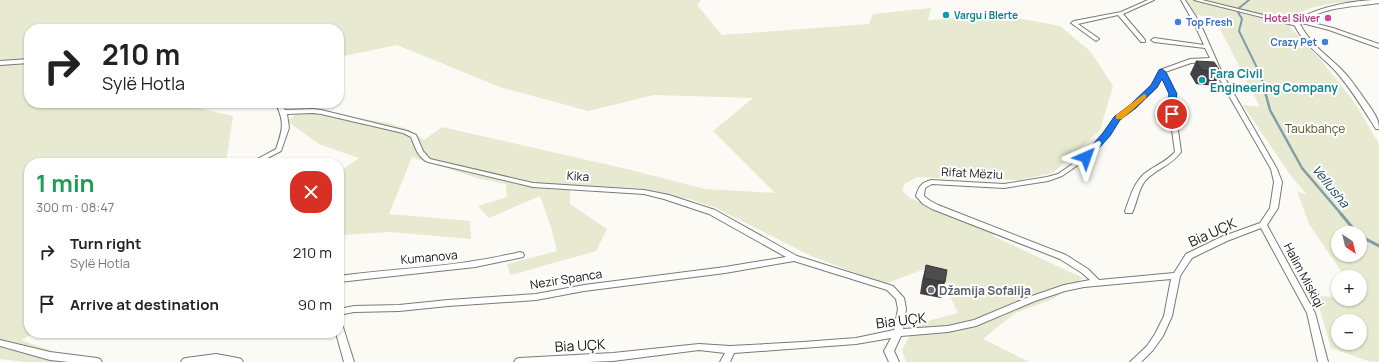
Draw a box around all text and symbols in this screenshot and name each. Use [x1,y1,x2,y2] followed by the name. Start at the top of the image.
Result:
[954,8,1018,22] place label: Vargu i Blerte
[941,10,951,20] marker: Vargu i Blerte
[1264,11,1320,25] place label: Hotel Silver
[1323,13,1333,23] marker: Hotel Silver
[1186,15,1232,29] place label: Top Fresh
[1173,17,1183,27] marker: Top Fresh
[102,35,180,73] text: 210 m
[1271,35,1317,49] place label: Crazy Pet
[1320,37,1330,47] marker: Crazy Pet
[36,40,88,92] icon: right
[1210,65,1338,96] place label: Fara Civil Engineering Company
[102,71,185,95] text: Sylë Hotla
[1197,75,1207,85] marker: Fara Civil Engineering Company
[1155,97,1189,131] pin
[1161,103,1183,125] icon: arrive
[1285,120,1345,137] park label: Taukbahçe
[1065,136,1107,178] position arrow
[1308,161,1354,212] water label: Vellusha
[941,163,1003,183] street label: Rifat Mëziu
[36,166,95,199] text: 1 min
[566,167,590,185] street label: Kika
[290,171,332,213] button: close
[36,198,114,216] text: 300 m · 08:47
[1185,213,1240,251] street label: Bia UÇK
[1331,226,1367,262] north arrow
[1331,226,1367,350] map controls
[70,233,141,254] text: Turn right
[1280,240,1328,310] street label: Halim Miskiqi
[36,241,58,263] icon: right
[293,242,332,263] text: 210 m
[400,246,458,268] street label: Kumanova
[70,254,130,272] text: Sylë Hotla
[529,265,603,293] street label: Nezir Spanca
[1331,270,1367,306] button: +
[939,282,1031,299] place label: Džamija Sofalija
[926,285,936,295] marker: Džamija Sofalija
[36,293,58,315] icon: arrive
[70,294,219,315] text: Arrive at destination
[298,294,332,315] text: 90 m
[875,307,928,333] street label: Bia UÇK
[1331,314,1367,350] button: −
[554,334,606,356] street label: Bia UÇK

